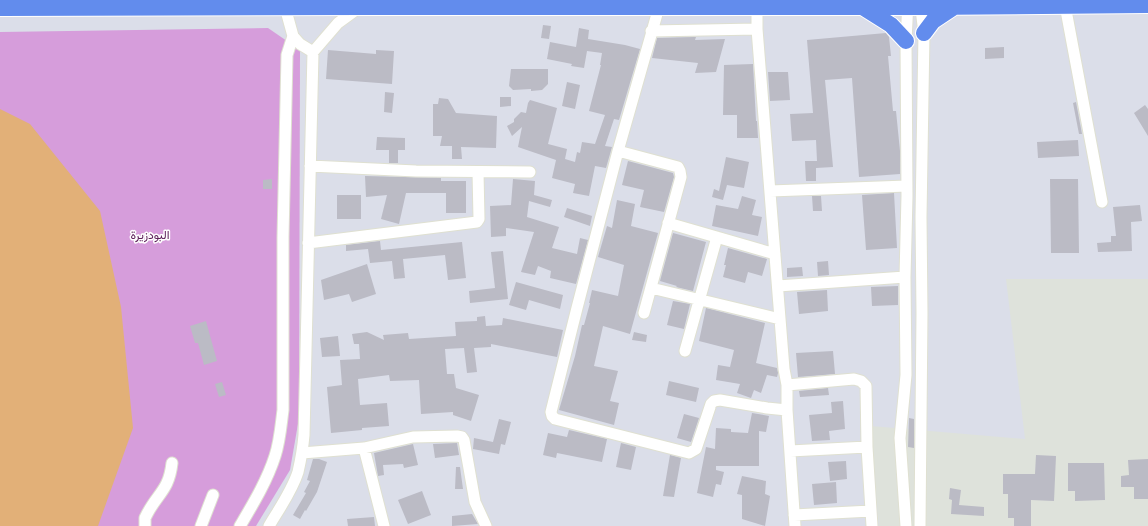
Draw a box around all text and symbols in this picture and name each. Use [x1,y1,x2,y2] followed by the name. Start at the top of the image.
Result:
[130,227,170,243] park label: البودزيرة

